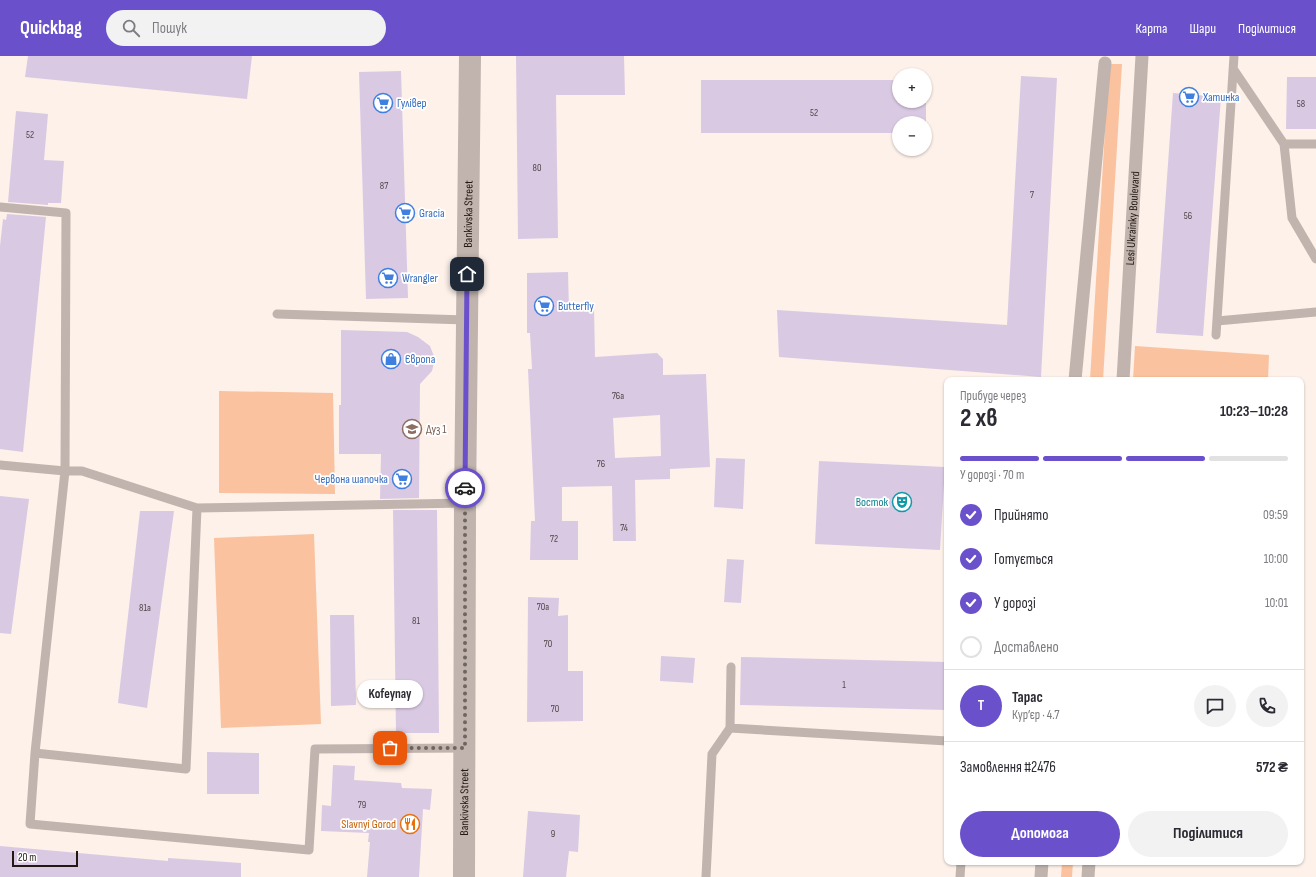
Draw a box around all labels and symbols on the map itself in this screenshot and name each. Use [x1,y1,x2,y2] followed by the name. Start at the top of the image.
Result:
[1178,86,1200,108] supermarket icon: Хатинка
[1202,90,1240,105] place label: Хатинка
[372,92,394,114] supermarket icon: Гулівер
[397,96,427,111] place label: Гулівер
[1297,98,1305,110] house number: 58
[810,107,818,119] house number: 52
[26,129,34,141] house number: 52
[533,162,541,174] house number: 80
[1123,171,1143,266] street label: Lesi Ukrainky Boulevard
[380,180,388,192] house number: 87
[461,180,477,248] street label: Bankivska Street
[1030,189,1034,201] house number: 7
[394,202,416,224] supermarket icon: Gracia
[419,206,445,221] place label: Gracia
[1184,210,1192,222] house number: 56
[450,257,484,291] pin
[377,267,399,289] supermarket icon: Wrangler
[402,271,439,286] place label: Wrangler
[533,295,555,317] supermarket icon: Butterfly
[558,299,594,314] place label: Butterfly
[380,348,402,370] shop icon: Європа
[405,352,436,367] place label: Європа
[612,390,624,402] house number: 76а
[401,418,423,440] school or university icon: Дуз 1
[426,422,447,437] place label: Дуз 1
[597,458,605,470] house number: 76
[391,468,413,490] supermarket icon: Червона шапочка
[445,468,485,508] courier
[315,472,388,487] place label: Червона шапочка
[891,491,913,513] theatre icon: Восток
[856,495,888,510] place label: Восток
[620,522,628,534] house number: 74
[550,533,558,545] house number: 72
[537,601,549,613] house number: 70а
[139,602,151,614] house number: 81а
[412,615,420,627] house number: 81
[544,638,552,650] house number: 70
[842,679,846,691] house number: 1
[357,680,423,708] callout: Kofeynay
[551,703,559,715] house number: 70
[373,731,407,765] pin
[457,768,472,836] street label: Bankivska Street
[358,799,366,811] house number: 79
[399,813,421,835] restaurant icon: Slavnyi Gorod
[341,817,396,832] place label: Slavnyi Gorod
[551,828,555,840] house number: 9
[12,849,78,868] scale bar

